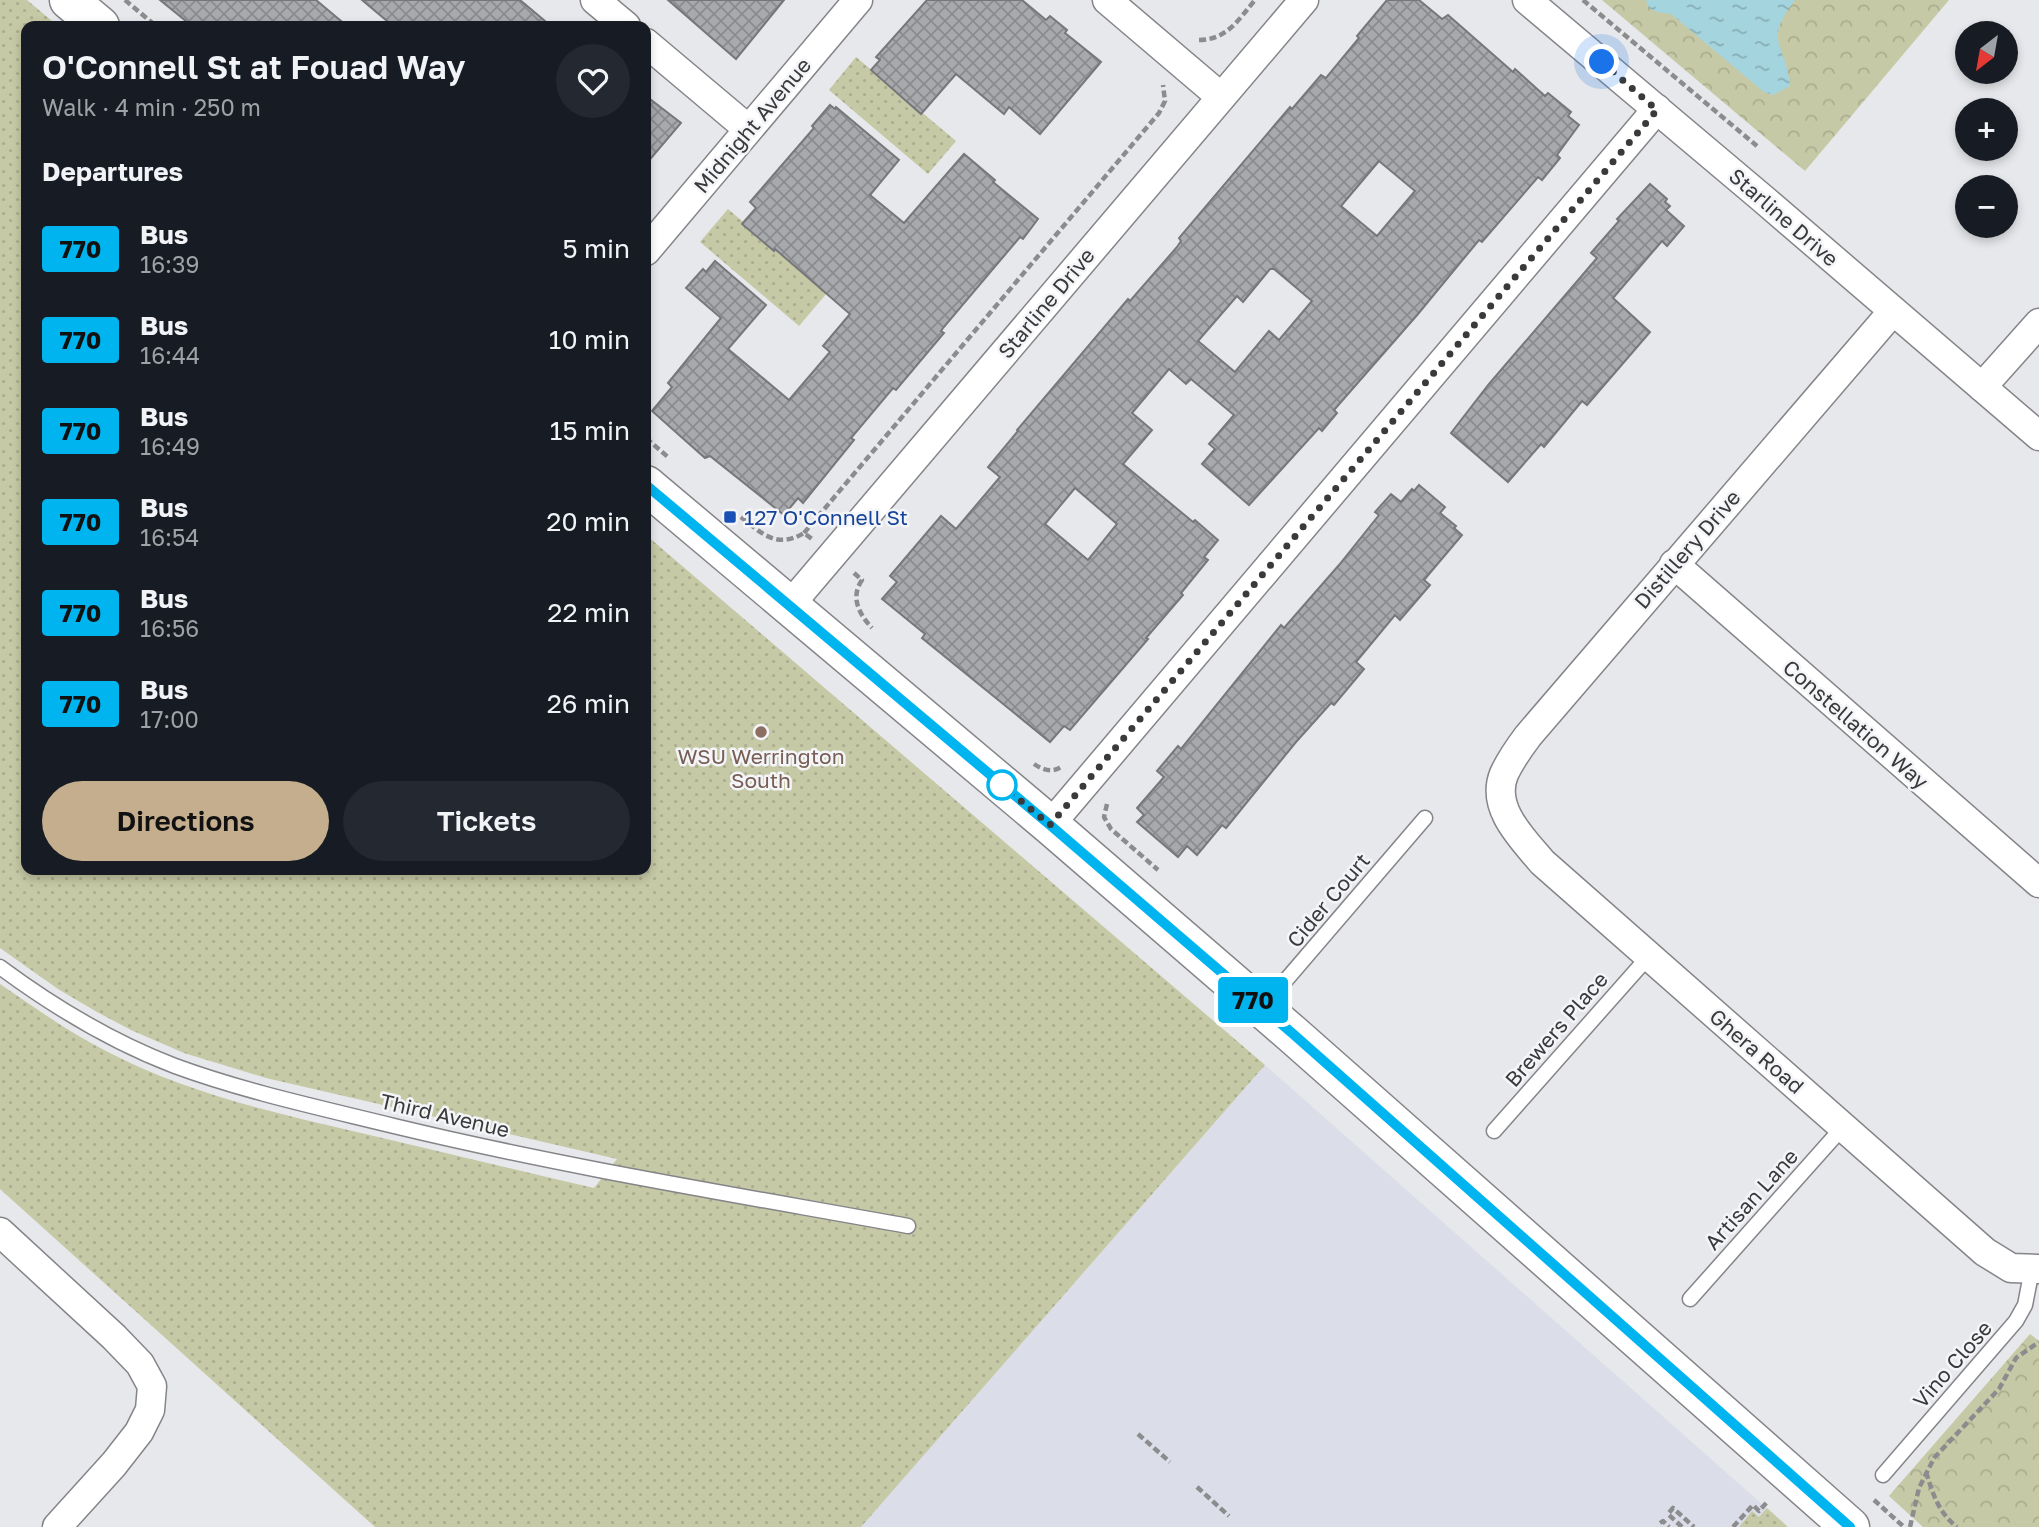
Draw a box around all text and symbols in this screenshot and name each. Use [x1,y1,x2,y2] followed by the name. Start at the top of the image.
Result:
[1955,21,2018,84] north arrow
[1955,21,2018,238] map controls
[556,44,630,118] button: heart
[1584,44,1619,79] your location
[42,47,465,86] text: O'Connell St at Fouad Way
[688,52,816,198] street label: Midnight Avenue
[42,93,261,121] text: Walk · 4 min · 250 m
[1955,98,2018,161] button: +
[42,156,183,187] text: Departures
[1724,163,1844,271] street label: Starline Drive
[1955,175,2018,238] button: −
[140,219,188,250] text: Bus
[562,233,630,264] text: 5 min
[60,234,101,263] text: 770
[992,242,1100,364] street label: Starline Drive
[140,250,199,278] text: 16:39
[140,310,188,341] text: Bus
[549,324,630,355] text: 10 min
[60,325,101,354] text: 770
[140,341,200,369] text: 16:44
[140,401,188,432] text: Bus
[550,415,630,446] text: 15 min
[60,416,101,445] text: 770
[140,432,200,460] text: 16:49
[1628,484,1746,614] street label: Distillery Drive
[140,492,188,523] text: Bus
[744,504,908,530] place label: 127 O'Connell St
[546,506,630,537] text: 20 min
[60,507,101,536] text: 770
[722,509,738,525] marker: 127 O'Connell St
[140,523,199,551] text: 16:54
[140,583,188,614] text: Bus
[547,597,630,628] text: 22 min
[60,598,101,627] text: 770
[140,614,199,642] text: 16:56
[1778,654,1934,794] street label: Constellation Way
[140,674,188,705] text: Bus
[547,688,630,719] text: 26 min
[60,689,101,718] text: 770
[140,705,199,733] text: 17:00
[753,724,769,740] marker: WSU Werrington South
[677,743,845,793] place label: WSU Werrington South
[987,770,1017,800] unlabelled marker
[42,781,329,861] button: Directions
[343,781,630,861] button: Tickets
[1281,848,1375,952] street label: Cider Court
[1499,966,1613,1092] street label: Brewers Place
[1213,977,1293,1023] line badge: 770
[1232,985,1274,1014] text: 770
[1705,1003,1809,1099] street label: Ghera Road
[378,1088,512,1142] street label: Third Avenue
[1699,1143,1803,1255] street label: Artisan Lane
[1907,1315,1997,1413] street label: Vino Close

